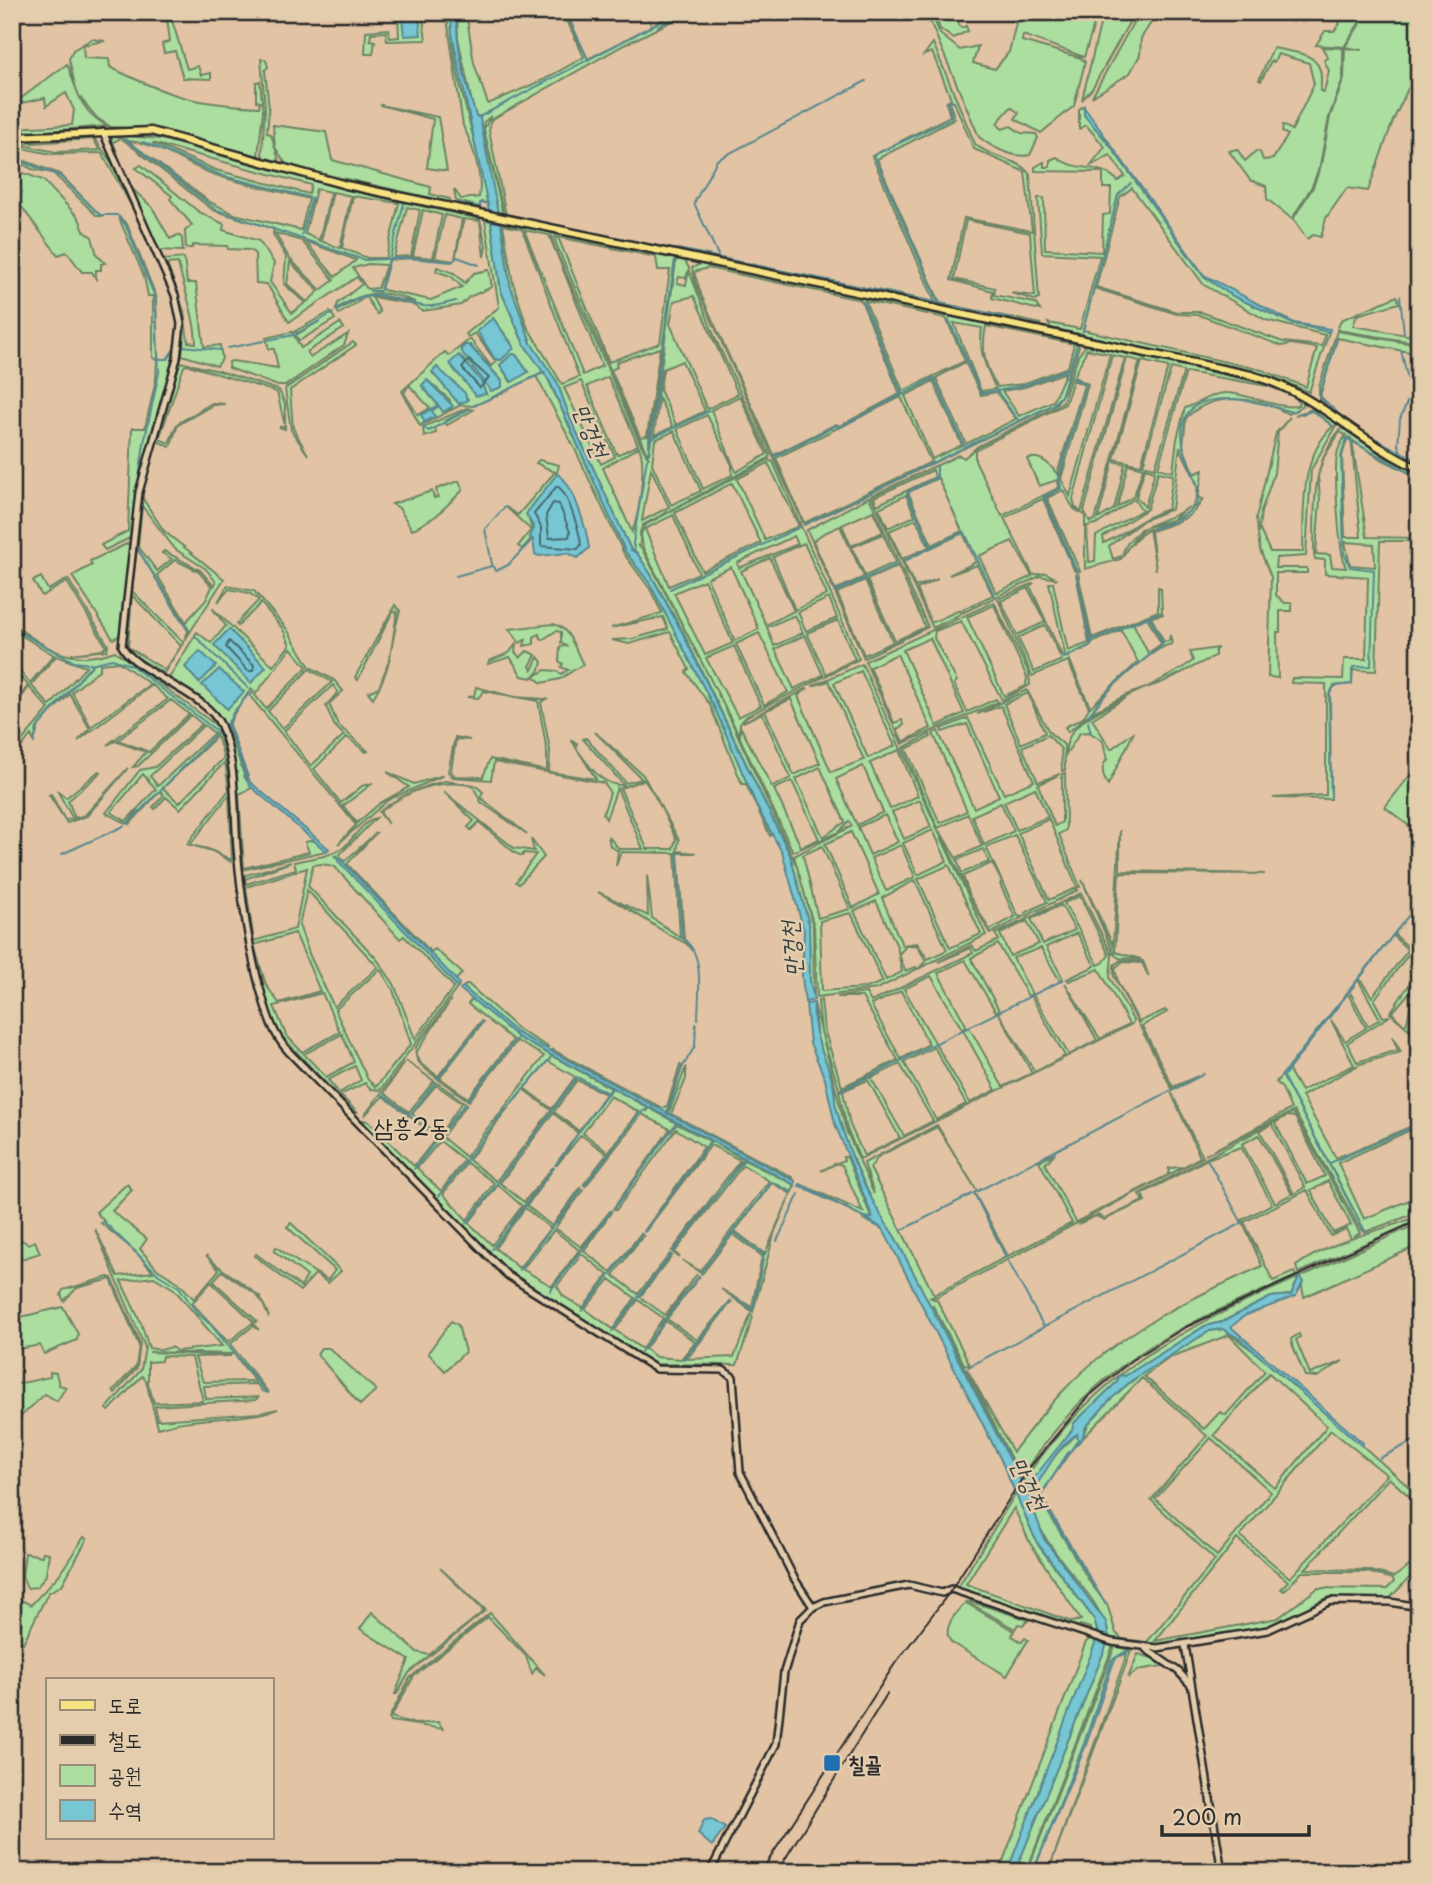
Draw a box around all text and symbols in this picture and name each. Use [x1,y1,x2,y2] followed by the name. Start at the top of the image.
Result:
[565,398,620,465] water label: 만겅천
[770,917,810,978] water label: 만겅천
[374,1108,448,1144] district label: 삼흥2동
[1002,1450,1059,1518] water label: 만겅천
[46,1678,273,1839] legend
[108,1688,142,1720] text: 도로
[108,1723,142,1755] text: 철도
[848,1747,882,1779] place label: 칠골
[822,1753,842,1773] marker: 칠골
[108,1758,142,1790] text: 공원
[108,1793,142,1825] text: 수역
[1162,1793,1308,1837] scale bar
[1172,1800,1242,1832] text: 200 m

